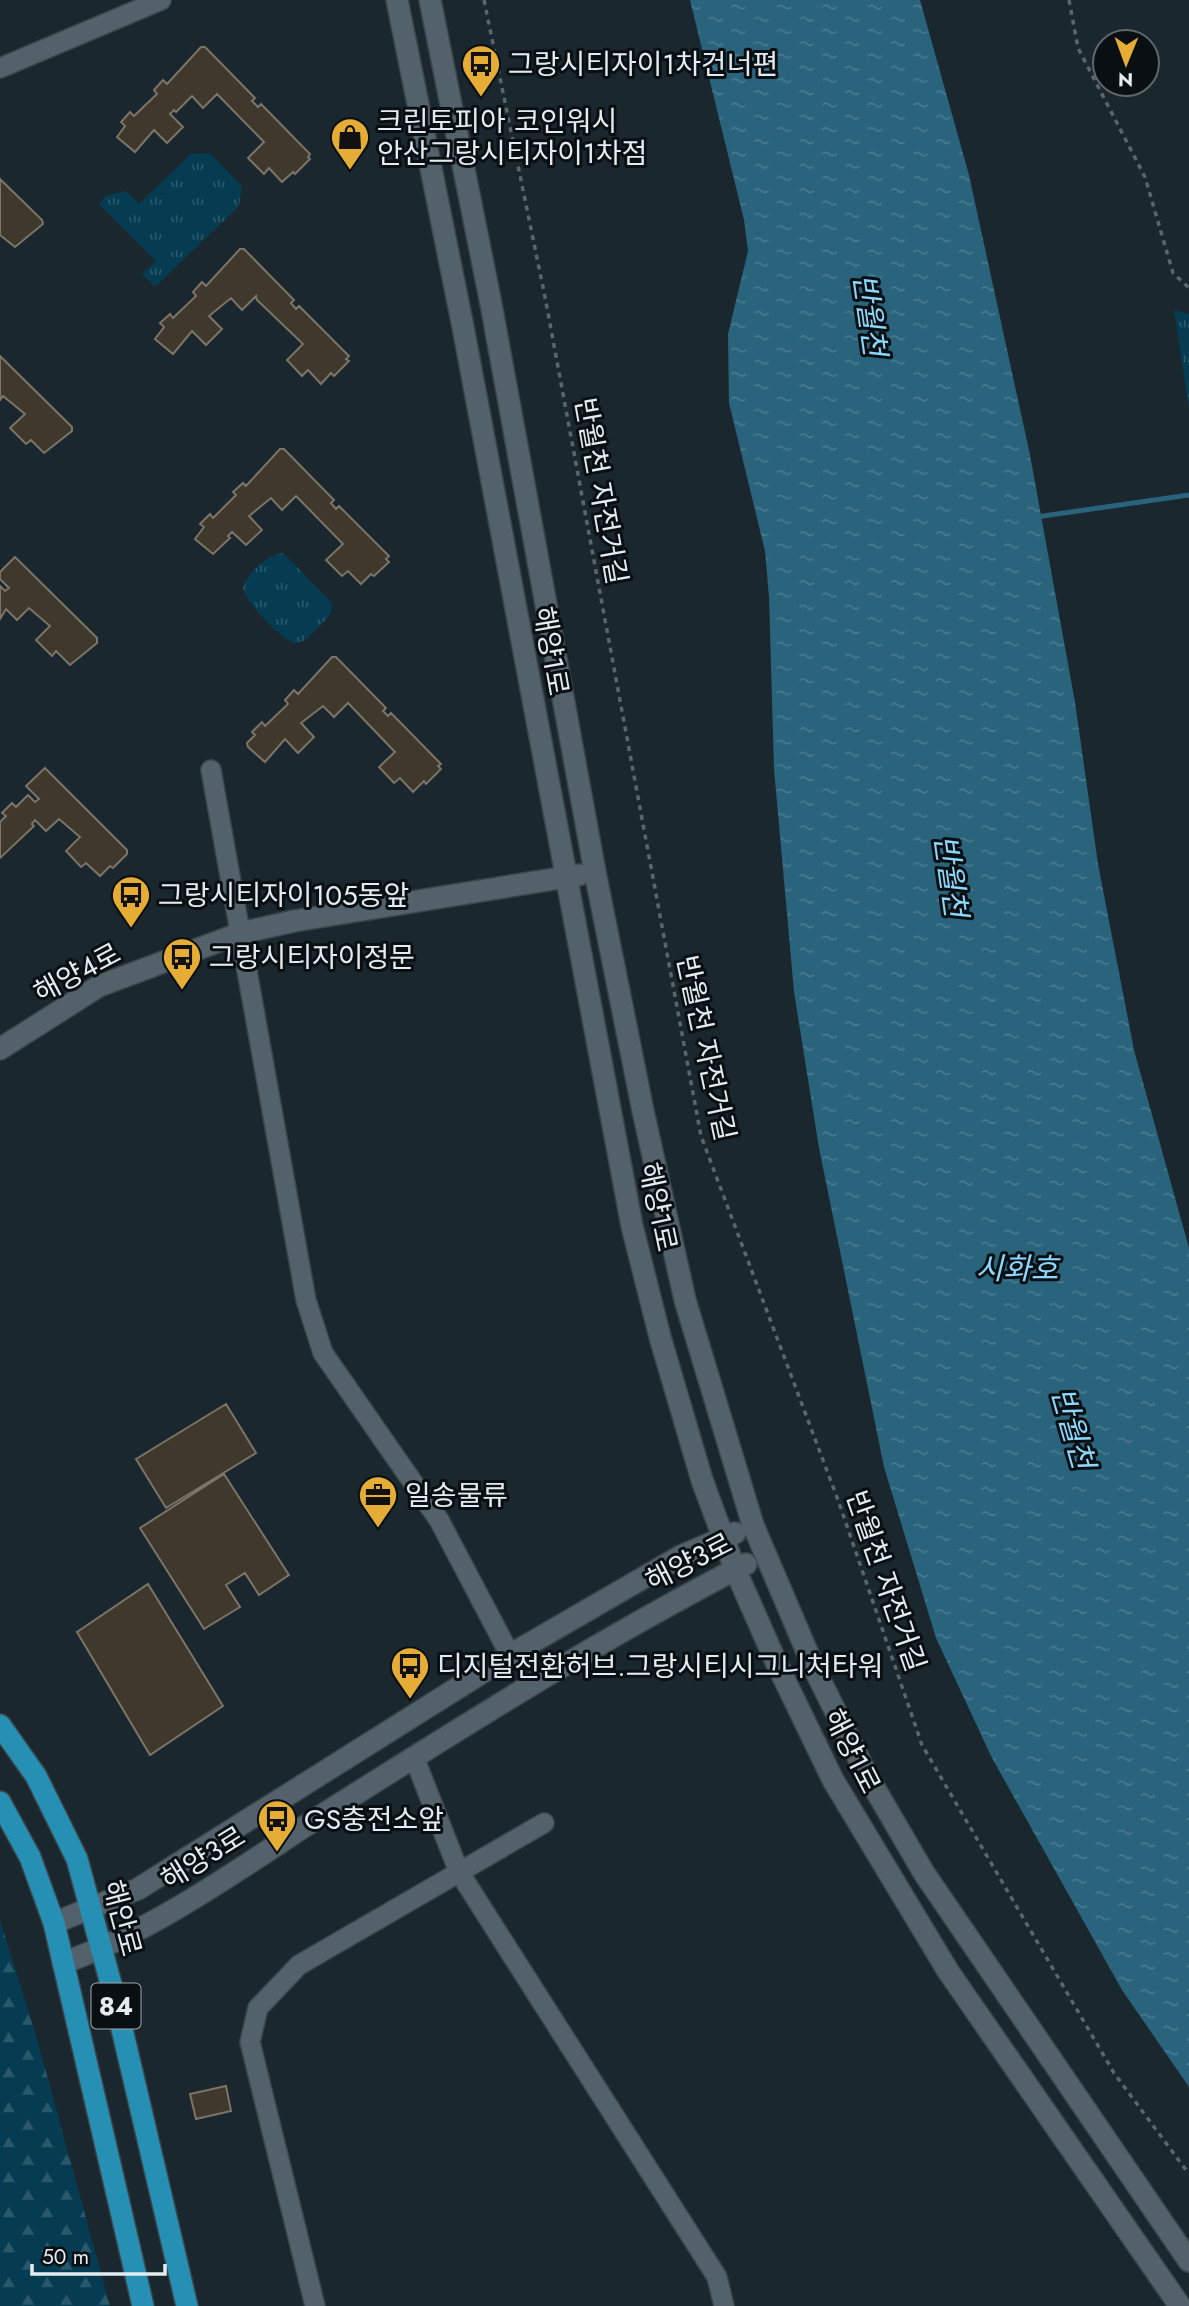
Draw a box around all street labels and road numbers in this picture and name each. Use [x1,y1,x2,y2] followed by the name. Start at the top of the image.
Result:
[564,395,638,587] street label: 반월천 자전거길
[523,603,579,699] street label: 해양1로
[26,933,128,1013] street label: 해양4로
[666,951,746,1145] street label: 반월천 자전거길
[629,1159,687,1255] street label: 해양1로
[836,1485,936,1677] street label: 반월천 자전거길
[638,1523,740,1601] street label: 해양3로
[813,1702,891,1800] street label: 해양1로
[153,1816,253,1900] street label: 해양3로
[92,1875,152,1961] street label: 해안로
[92,1983,140,2028] road number: 84

